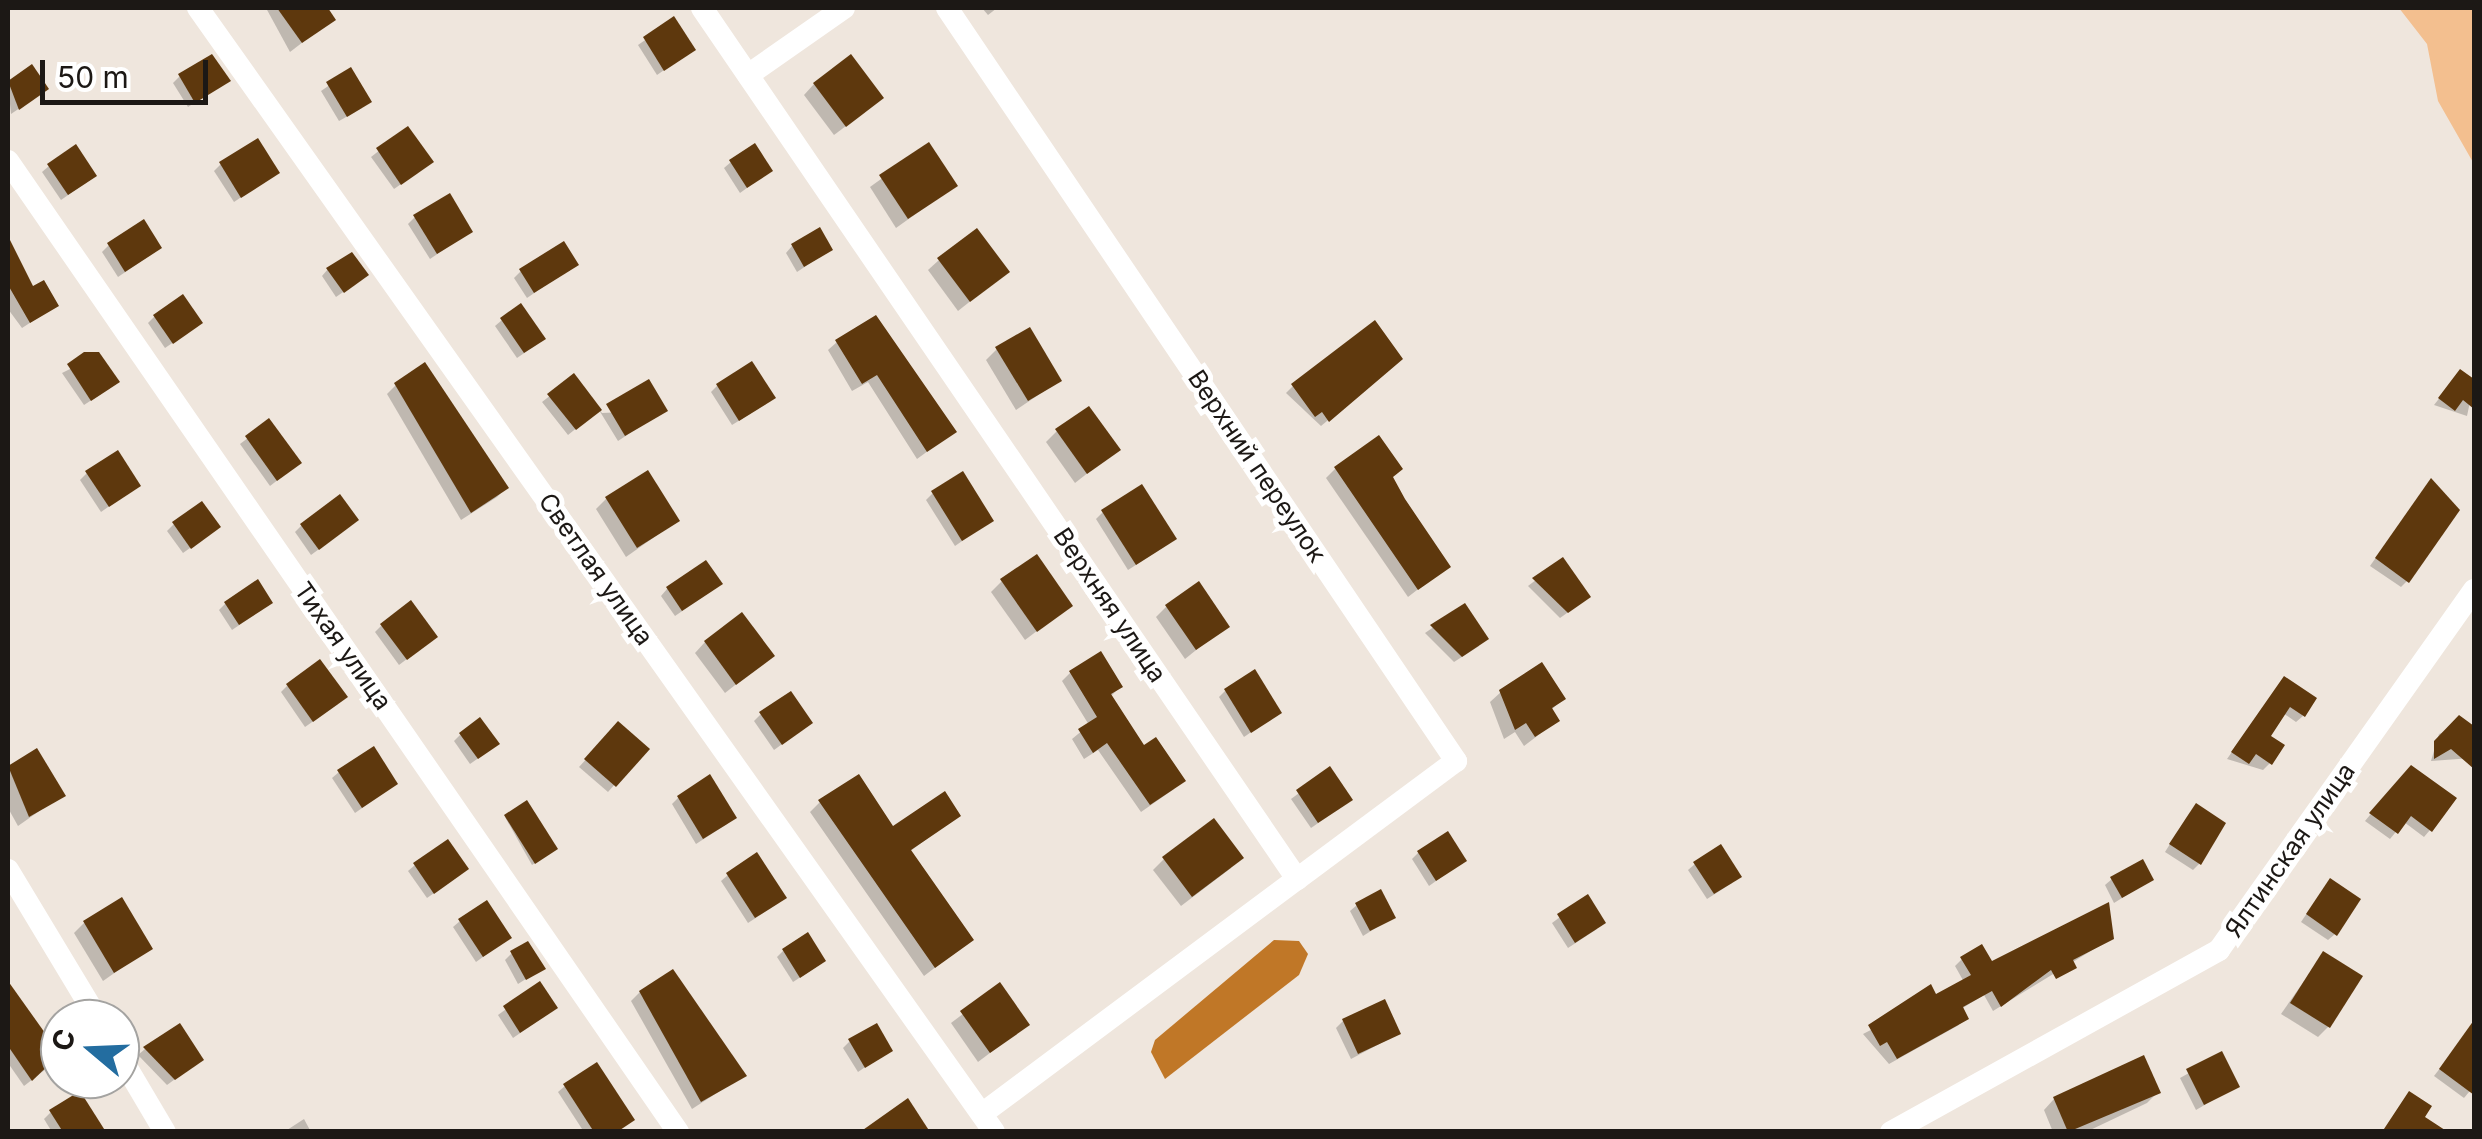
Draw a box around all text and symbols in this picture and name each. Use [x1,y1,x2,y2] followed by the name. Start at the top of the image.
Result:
[45,40,212,102] scale bar
[57,59,129,95] text: 50 m
[1182,364,1332,568] street label: Верхний переулок
[532,487,660,651] street label: Светлая улица
[1047,522,1173,688] street label: Верхняя улица
[288,576,398,716] street label: Тихая улица
[2219,757,2361,943] street label: Ялтинская улица
[40,999,140,1099] north arrow
[44,1025,83,1055] text: С

